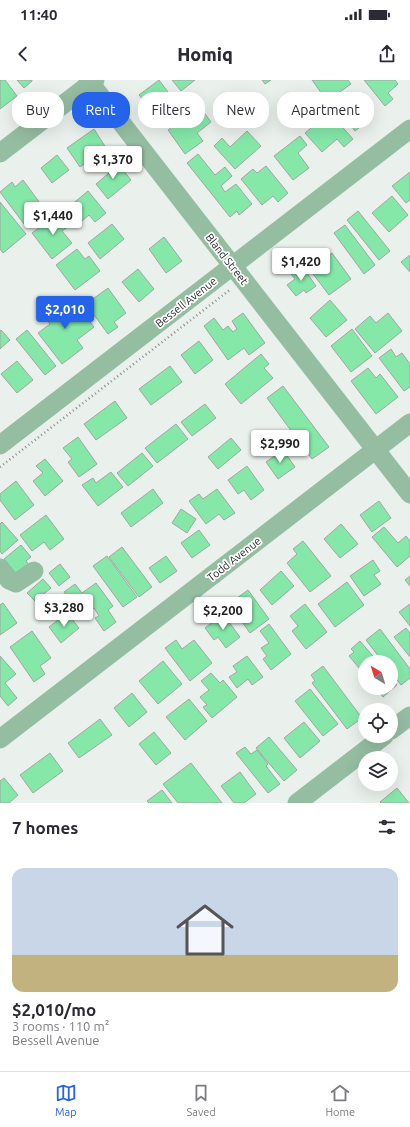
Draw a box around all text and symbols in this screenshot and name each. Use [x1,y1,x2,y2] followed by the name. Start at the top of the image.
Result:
[20,6,58,23] text: 11:40
[12,43,34,65] icon: back
[376,43,398,65] icon: share
[177,44,233,64] text: Homiq
[12,92,64,128] chip: Buy
[72,92,130,128] chip: Rent
[138,92,205,128] chip: Filters
[213,92,269,128] chip: New
[277,92,374,128] chip: Apartment
[80,146,146,180] pin: $1,370
[93,152,133,166] text: $1,370
[20,202,86,236] pin: $1,440
[33,208,73,222] text: $1,440
[203,231,251,287] street label: Bland Street
[268,248,334,282] pin: $1,420
[281,254,321,268] text: $1,420
[153,274,219,330] street label: Bessell Avenue
[32,296,98,330] pin: $2,010
[45,302,85,316] text: $2,010
[247,430,313,464] pin: $2,990
[260,436,300,450] text: $2,990
[205,534,263,584] street label: Todd Avenue
[31,594,97,628] pin: $3,280
[190,597,256,631] pin: $2,200
[44,600,84,614] text: $3,280
[203,603,243,617] text: $2,200
[358,655,398,695] north arrow
[358,655,398,791] map controls
[358,703,398,743] button: locate
[358,751,398,791] button: layers
[376,816,398,838] icon: filters
[12,818,78,837] text: 7 homes
[169,894,241,966] icon: home
[12,1000,96,1019] text: $2,010/mo
[12,1019,109,1033] text: 3 rooms · 110 m²
[12,1033,99,1047] text: Bessell Avenue
[55,1082,77,1118] tab: Map
[187,1082,216,1118] tab: Saved
[325,1082,355,1118] tab: Home

